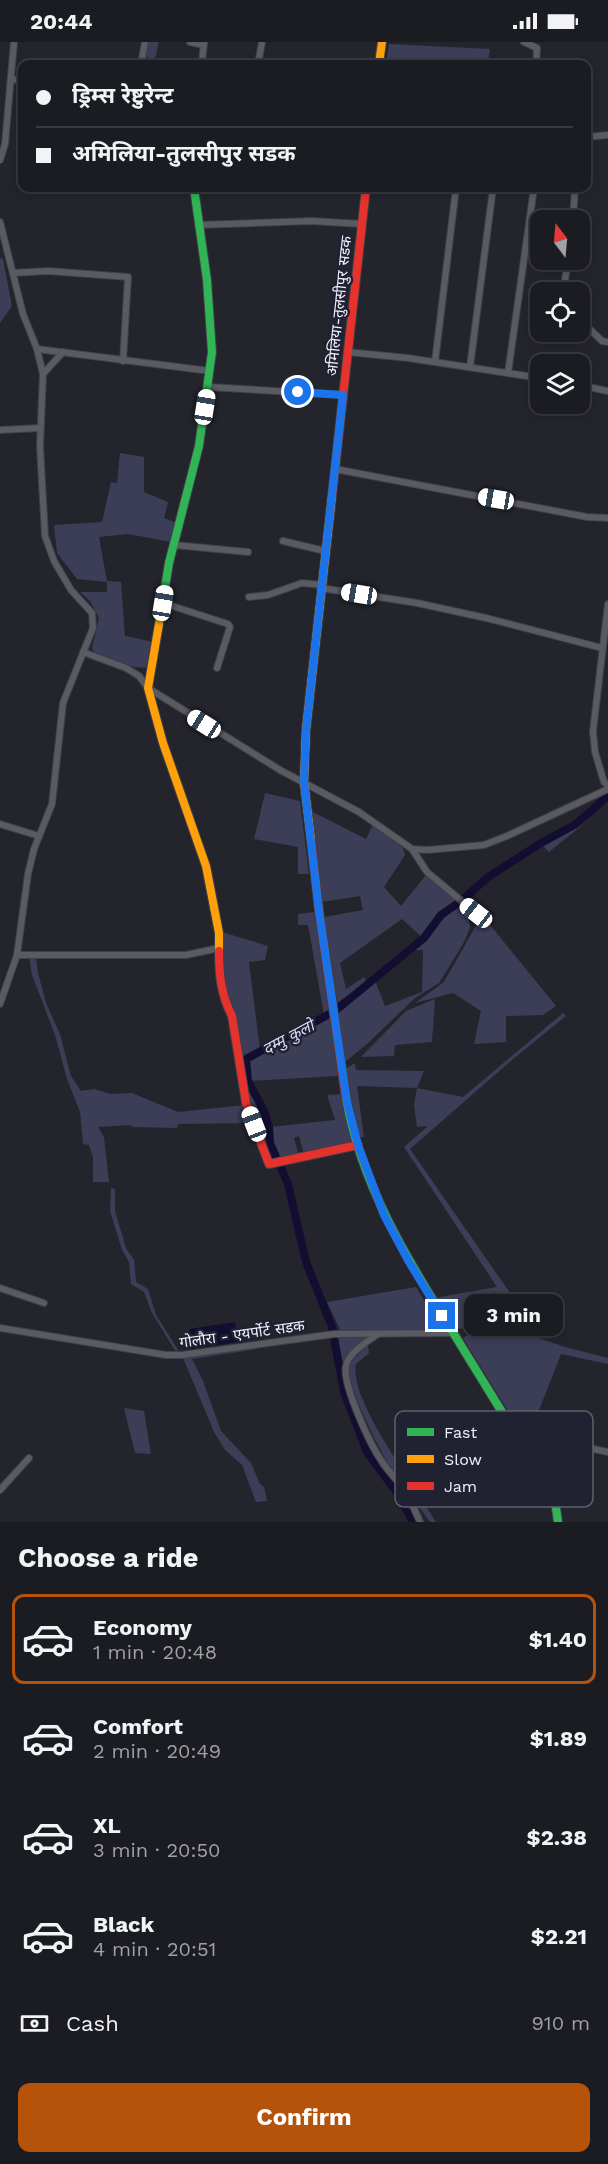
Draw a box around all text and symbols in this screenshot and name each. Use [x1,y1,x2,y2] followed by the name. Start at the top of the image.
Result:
[30,9,92,34] text: 20:44
[72,83,174,108] text: ड्रिम्स रेष्टुरेन्ट
[72,141,295,166] text: अमिलिया-तुलसीपुर सडक
[530,210,590,270] north arrow
[530,210,590,414] map controls
[323,235,356,377] street label: अमिलिया-तुलसीपुर सडक
[530,282,590,342] button: locate
[530,354,590,414] button: layers
[284,378,311,405] route start
[193,388,217,426] car
[477,487,515,511] car
[340,582,378,606] car
[151,584,175,622] car
[184,707,224,741] car
[456,895,496,931] car
[259,1015,320,1060] water label: दम्मु कुलो
[239,1104,269,1144] car
[463,1295,562,1337] callout: 3 min
[428,1302,455,1329] route end
[486,1303,541,1327] text: 3 min
[178,1316,306,1352] street label: गोलौरा - एयर्पोर्ट सडक
[395,1411,593,1507] legend
[444,1423,477,1442] text: Fast
[444,1450,482,1469] text: Slow
[444,1477,477,1496] text: Jam
[18,1542,198,1574] text: Choose a ride
[21,1612,75,1666] icon: car
[93,1615,192,1640] text: Economy
[529,1627,587,1652] text: $1.40
[93,1640,217,1664] text: 1 min · 20:48
[21,1711,75,1765] icon: car
[93,1714,183,1739] text: Comfort
[530,1726,587,1751] text: $1.89
[93,1739,221,1763] text: 2 min · 20:49
[21,1810,75,1864] icon: car
[93,1813,121,1838] text: XL
[527,1825,587,1850] text: $2.38
[93,1838,221,1862] text: 3 min · 20:50
[21,1909,75,1963] icon: car
[93,1912,154,1937] text: Black
[531,1924,587,1949] text: $2.21
[93,1937,216,1961] text: 4 min · 20:51
[18,2007,51,2040] icon: cash
[66,2011,119,2036] text: Cash
[532,2011,590,2035] text: 910 m
[18,2083,590,2152] button: Confirm

